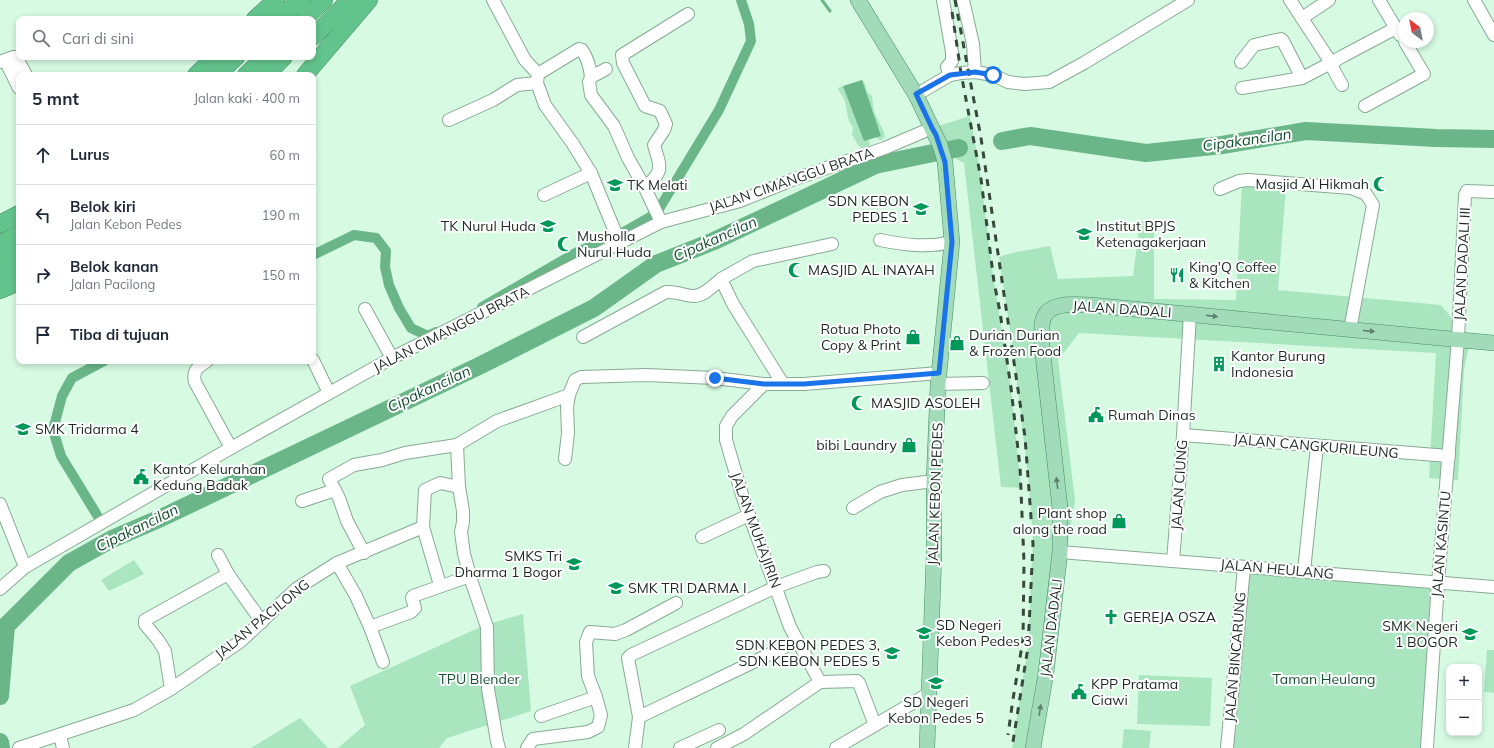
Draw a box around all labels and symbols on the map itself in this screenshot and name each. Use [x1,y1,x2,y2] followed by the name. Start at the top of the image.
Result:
[1398,12,1434,48] north arrow
[984,66,1002,84] route start
[1201,124,1293,155] water label: Cipakancilan
[706,143,876,217] street label: JALAN CIMANGGU BRATA
[1255,175,1369,193] place label: Masjid Al Hikmah
[1372,175,1390,193] mosque icon: Masjid Al Hikmah
[606,176,624,194] school or university icon: TK Melati
[627,176,688,194] place label: TK Melati
[828,192,909,226] place label: SDN KEBON PEDES 1
[912,200,930,218] school or university icon: SDN KEBON PEDES 1
[1450,207,1474,321] street label: JALAN DADALI III
[670,212,760,265] water label: Cipakancilan
[441,217,536,235] place label: TK Nurul Huda
[539,217,557,235] school or university icon: TK Nurul Huda
[1096,217,1206,251] place label: Institut BPJS Ketenagakerjaan
[1075,225,1093,243] school or university icon: Institut BPJS Ketenagakerjaan
[577,227,651,261] place label: Musholla Nurul Huda
[556,235,574,253] mosque icon: Musholla Nurul Huda
[1189,258,1277,292] place label: King'Q Coffee & Kitchen
[787,261,805,279] mosque icon: MASJID AL INAYAH
[808,261,935,279] place label: MASJID AL INAYAH
[1168,266,1186,284] restaurant icon: King'Q Coffee & Kitchen
[370,281,533,376] street label: JALAN CIMANGGU BRATA
[1072,297,1172,321] street label: JALAN DADALI
[1206,313,1218,320] one-way arrow
[820,320,901,354] place label: Rotua Photo Copy & Print
[969,326,1061,360] place label: Durian Durian & Frozen Food
[904,328,922,346] shop icon: Rotua Photo Copy & Print
[1363,328,1375,335] one-way arrow
[948,334,966,352] shop icon: Durian Durian & Frozen Food
[1231,347,1325,381] place label: Kantor Burung Indonesia
[1210,355,1228,373] building icon: Kantor Burung Indonesia
[384,361,474,416] water label: Cipakancilan
[706,369,724,387] route end
[850,394,868,412] mosque icon: MASJID ASOLEH
[871,394,980,412] place label: MASJID ASOLEH
[1087,406,1105,424] public building icon: Rumah Dinas
[1108,406,1196,424] place label: Rumah Dinas
[14,420,32,438] school or university icon: SMK Tridarma 4
[35,420,139,438] place label: SMK Tridarma 4
[924,422,946,566] street label: JALAN KEBON PEDES
[1233,430,1399,462] street label: JALAN CANGKURILEUNG
[816,436,898,454] place label: bibi Laundry
[900,436,918,454] shop icon: bibi Laundry
[1167,439,1191,531] street label: JALAN CIUNG
[153,460,266,494] place label: Kantor Kelurahan Kedung Badak
[132,468,150,486] public building icon: Kantor Kelurahan Kedung Badak
[727,470,785,590] street label: JALAN MUHAJIRIN
[1054,477,1061,489] one-way arrow
[1427,490,1455,598] street label: JALAN KASINTU
[92,499,181,556] water label: Cipakancilan
[1013,504,1107,538] place label: Plant shop along the road
[1110,512,1128,530] shop icon: Plant shop along the road
[454,547,563,581] place label: SMKS Tri Dharma 1 Bogor
[565,555,583,573] school or university icon: SMKS Tri Dharma 1 Bogor
[1219,555,1335,583] street label: JALAN HEULANG
[211,575,313,663] street label: JALAN PACILONG
[1036,578,1066,678] street label: JALAN DADALI
[607,579,625,597] school or university icon: SMK TRI DARMA I
[628,579,747,597] place label: SMK TRI DARMA I
[1220,591,1250,723] street label: JALAN BINCARUNG
[1102,608,1120,626] church icon: GEREJA OSZA
[1123,608,1217,626] place label: GEREJA OSZA
[936,616,1032,650] place label: SD Negeri Kebon Pedes 3
[1382,617,1458,651] place label: SMK Negeri 1 BOGOR
[915,624,933,642] school or university icon: SD Negeri Kebon Pedes 3
[1461,625,1479,643] school or university icon: SMK Negeri 1 BOGOR
[735,636,880,670] place label: SDN KEBON PEDES 3, SDN KEBON PEDES 5
[883,644,901,662] school or university icon: SDN KEBON PEDES 3, SDN KEBON PEDES 5
[438,670,521,688] park label: TPU Blender
[1272,670,1376,688] park label: Taman Heulang
[927,674,945,692] school or university icon: SD Negeri Kebon Pedes 5
[1091,675,1178,709] place label: KPP Pratama Ciawi
[1070,683,1088,701] public building icon: KPP Pratama Ciawi
[888,693,984,727] place label: SD Negeri Kebon Pedes 5
[1037,703,1043,716] one-way arrow

